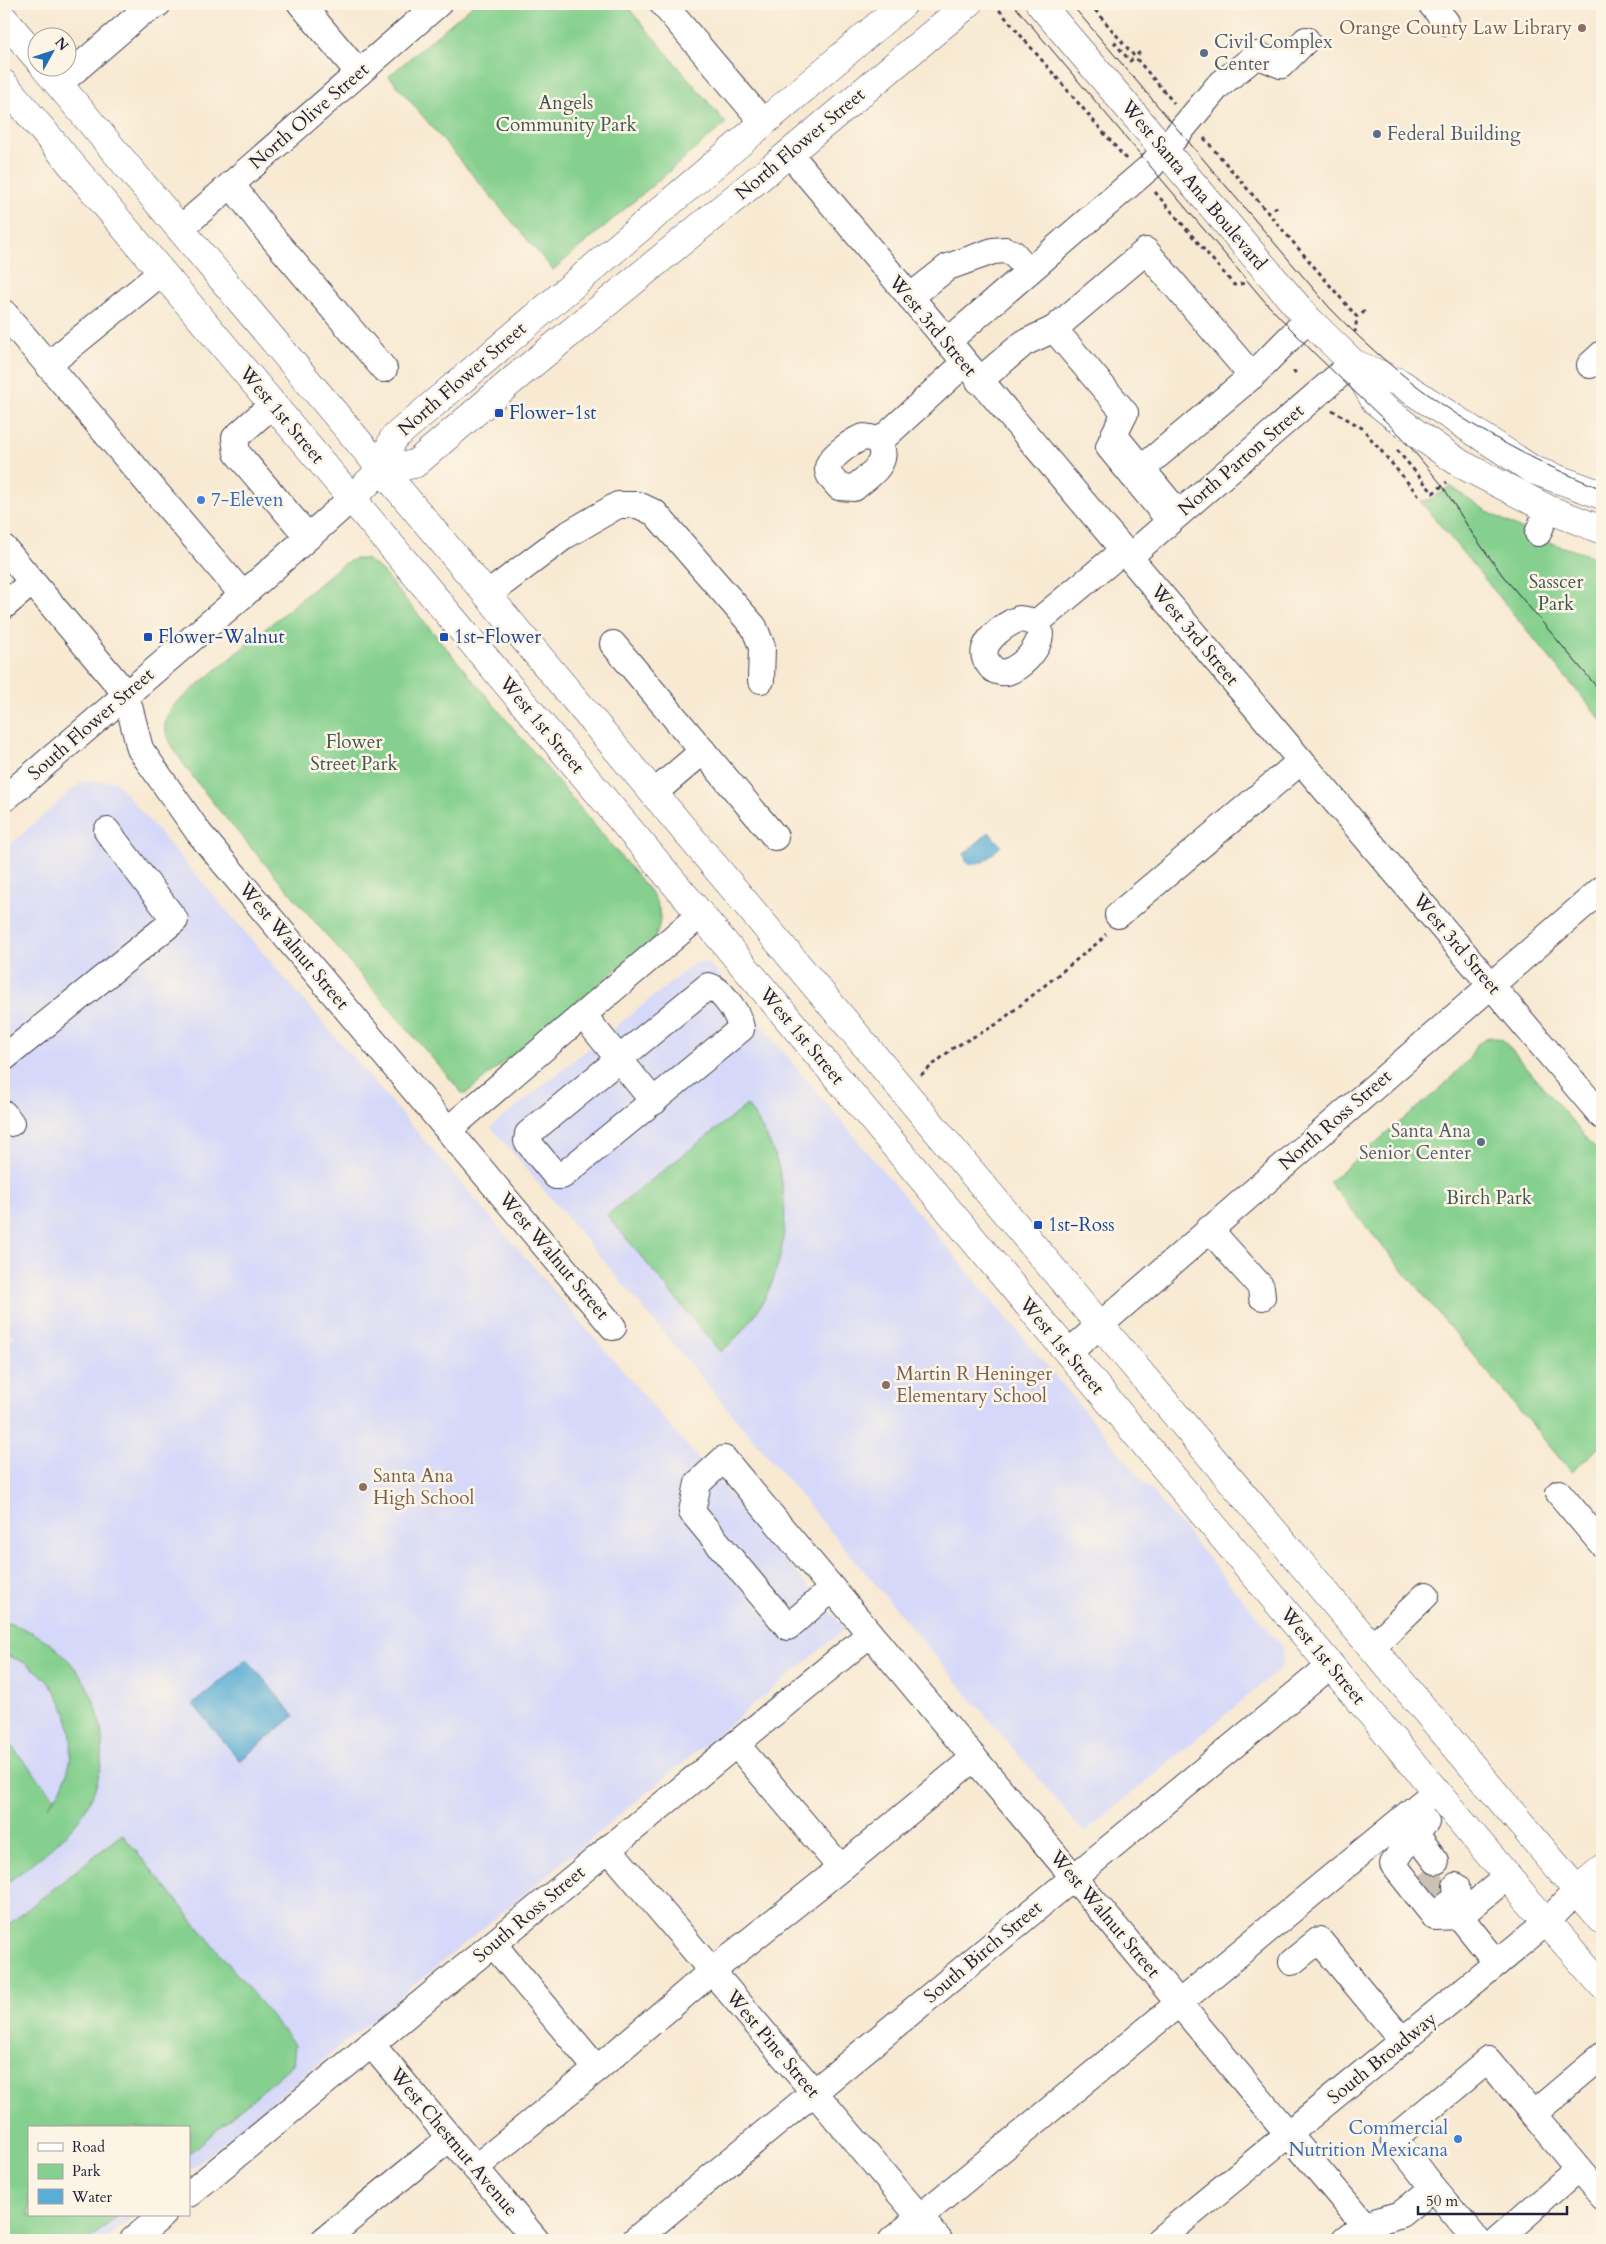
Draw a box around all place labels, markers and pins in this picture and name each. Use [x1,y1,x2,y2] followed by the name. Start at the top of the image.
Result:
[1339,15,1572,41] place label: Orange County Law Library
[1576,22,1588,34] marker: Orange County Law Library
[1214,29,1333,77] place label: Civil Complex Center
[1198,47,1210,59] marker: Civil Complex Center
[1387,121,1521,147] place label: Federal Building
[1371,128,1383,140] marker: Federal Building
[509,400,596,426] place label: Flower-1st
[493,407,505,419] marker: Flower-1st
[211,487,284,513] place label: 7-Eleven
[195,494,207,506] marker: 7-Eleven
[158,624,284,650] place label: Flower-Walnut
[454,624,541,650] place label: 1st-Flower
[142,631,154,643] marker: Flower-Walnut
[438,631,450,643] marker: 1st-Flower
[1359,1118,1471,1166] place label: Santa Ana Senior Center
[1475,1136,1487,1148] marker: Santa Ana Senior Center
[1048,1212,1115,1238] place label: 1st-Ross
[1032,1219,1044,1231] marker: 1st-Ross
[896,1361,1052,1409] place label: Martin R Heninger Elementary School
[880,1379,892,1391] marker: Martin R Heninger Elementary School
[373,1463,475,1511] place label: Santa Ana High School
[357,1481,369,1493] marker: Santa Ana High School
[1288,2115,1448,2163] place label: Commercial Nutrition Mexicana
[1452,2133,1464,2145] marker: Commercial Nutrition Mexicana

